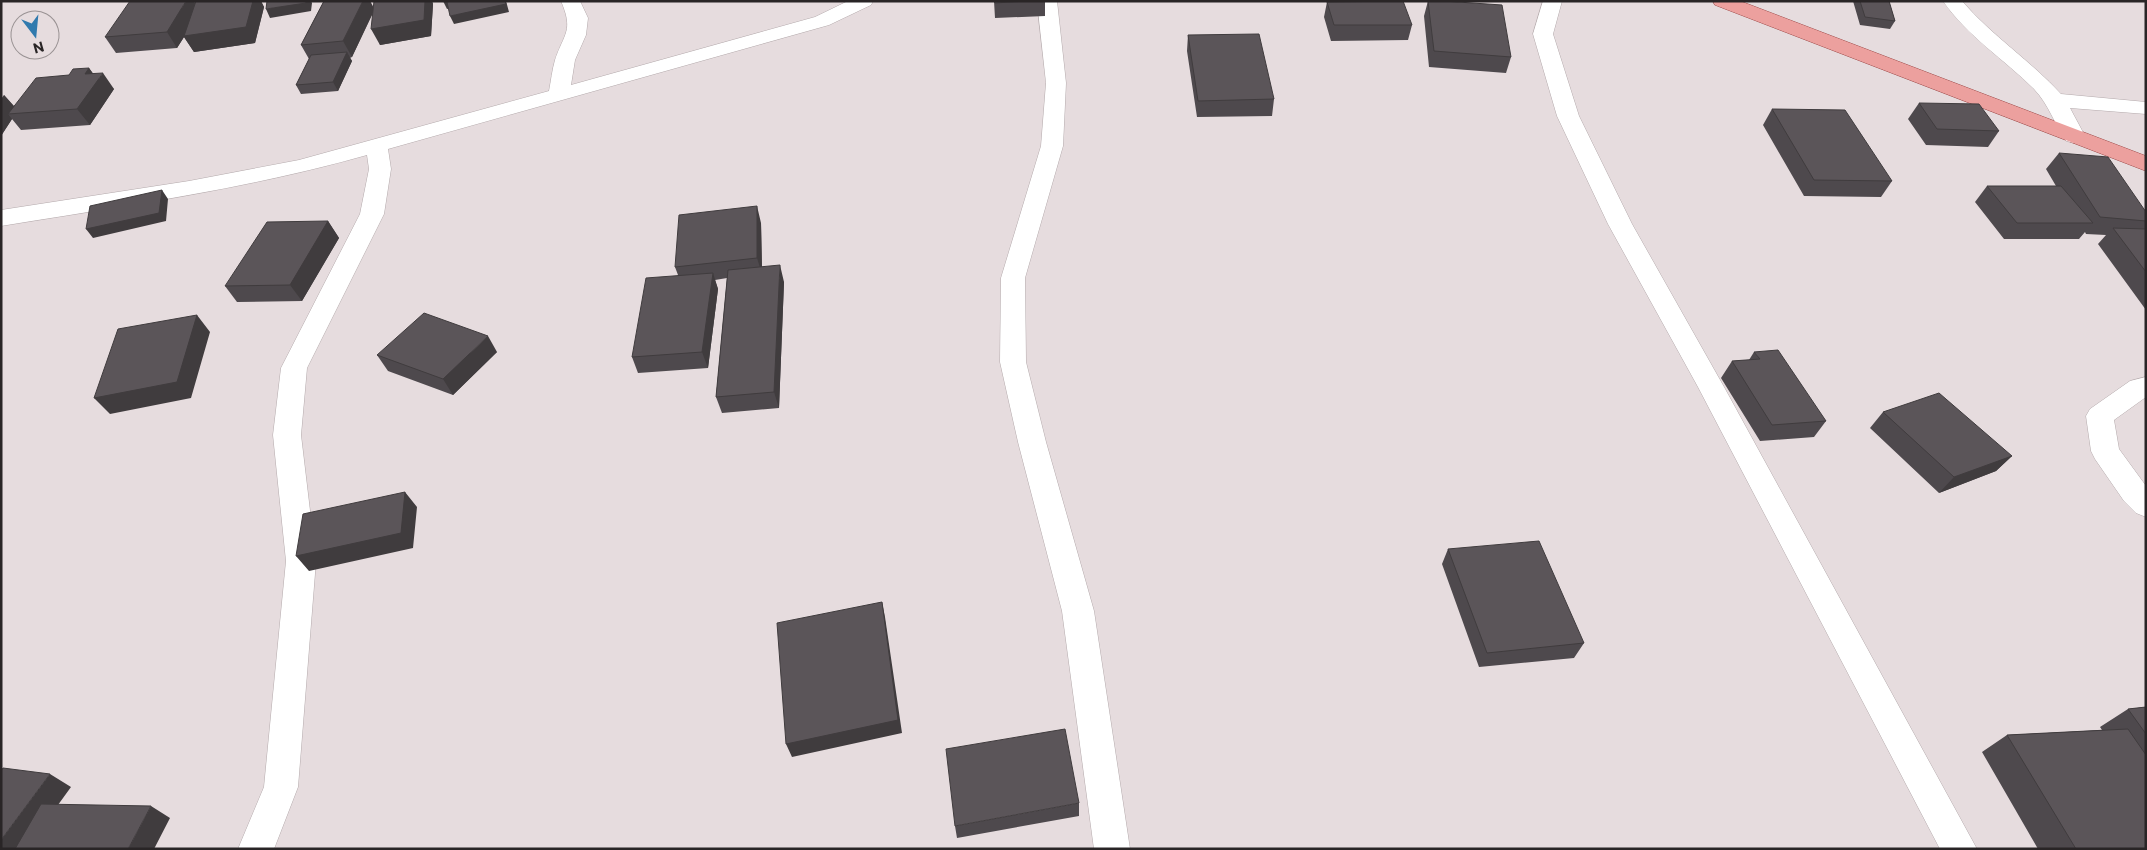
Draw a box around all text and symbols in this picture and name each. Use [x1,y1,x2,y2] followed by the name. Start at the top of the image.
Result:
[10,10,60,60] north arrow
[31,38,46,58] text: N

